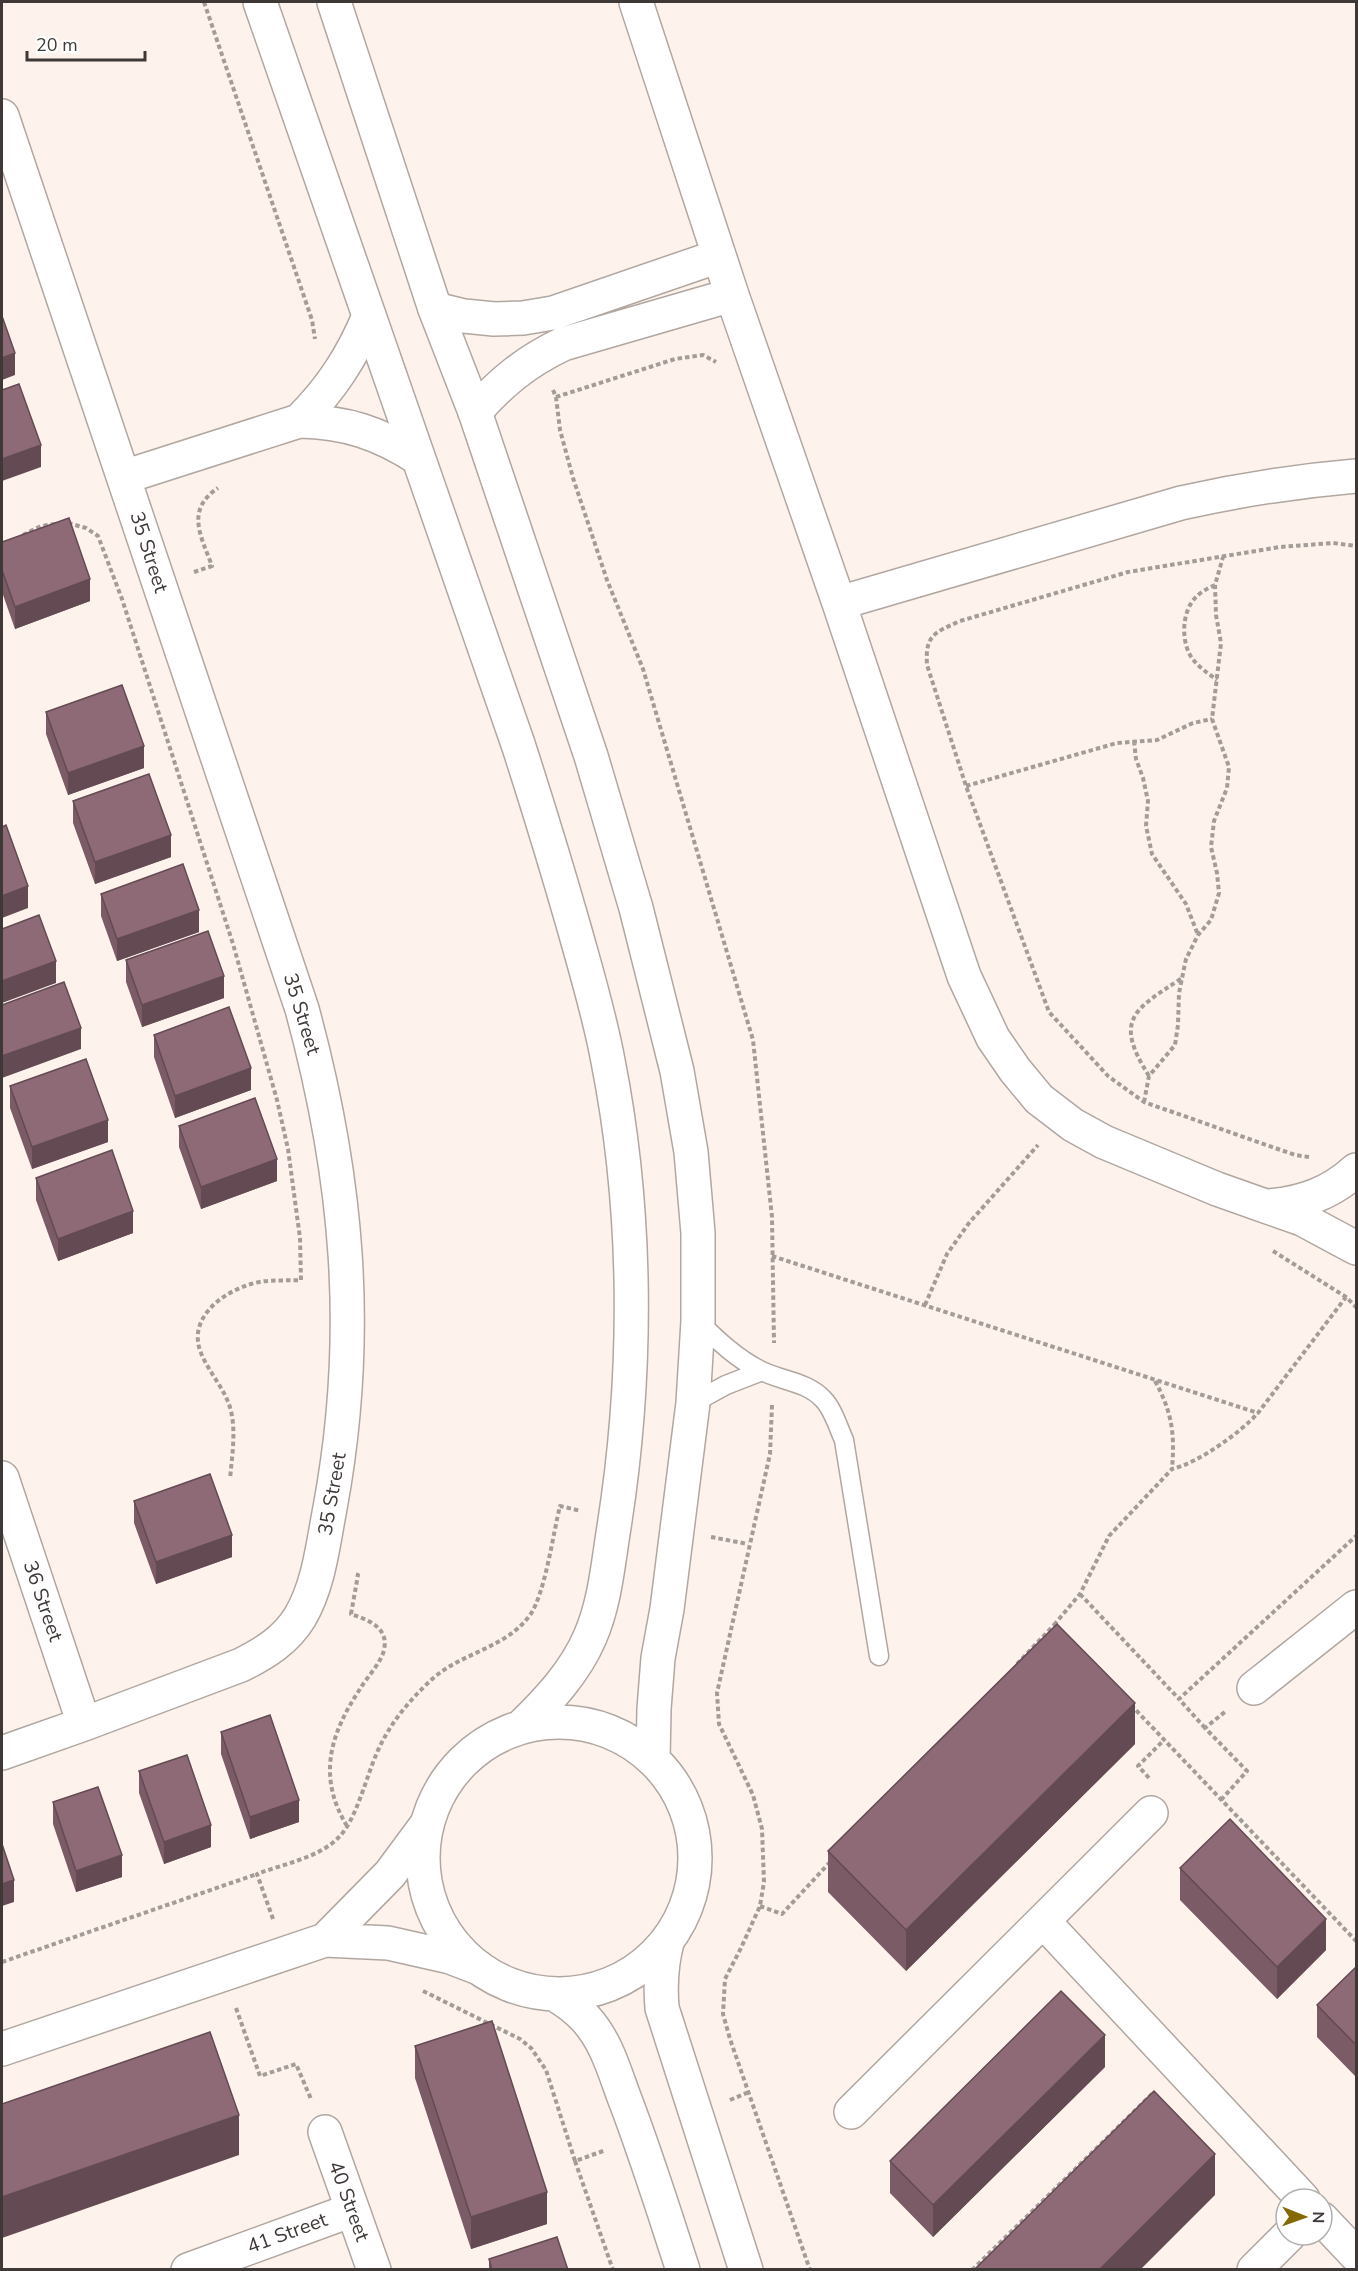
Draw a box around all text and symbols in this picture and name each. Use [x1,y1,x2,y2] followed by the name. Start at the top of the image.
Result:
[27,24,146,62] scale bar
[36,33,78,57] text: 20 m
[123,508,175,597] street label: 35 Street
[277,970,327,1059] street label: 35 Street
[311,1449,353,1538] street label: 35 Street
[17,1557,70,1646] street label: 36 Street
[322,2157,376,2246] street label: 40 Street
[1274,2187,1334,2247] north arrow
[243,2206,332,2260] street label: 41 Street
[1307,2211,1329,2223] text: N

